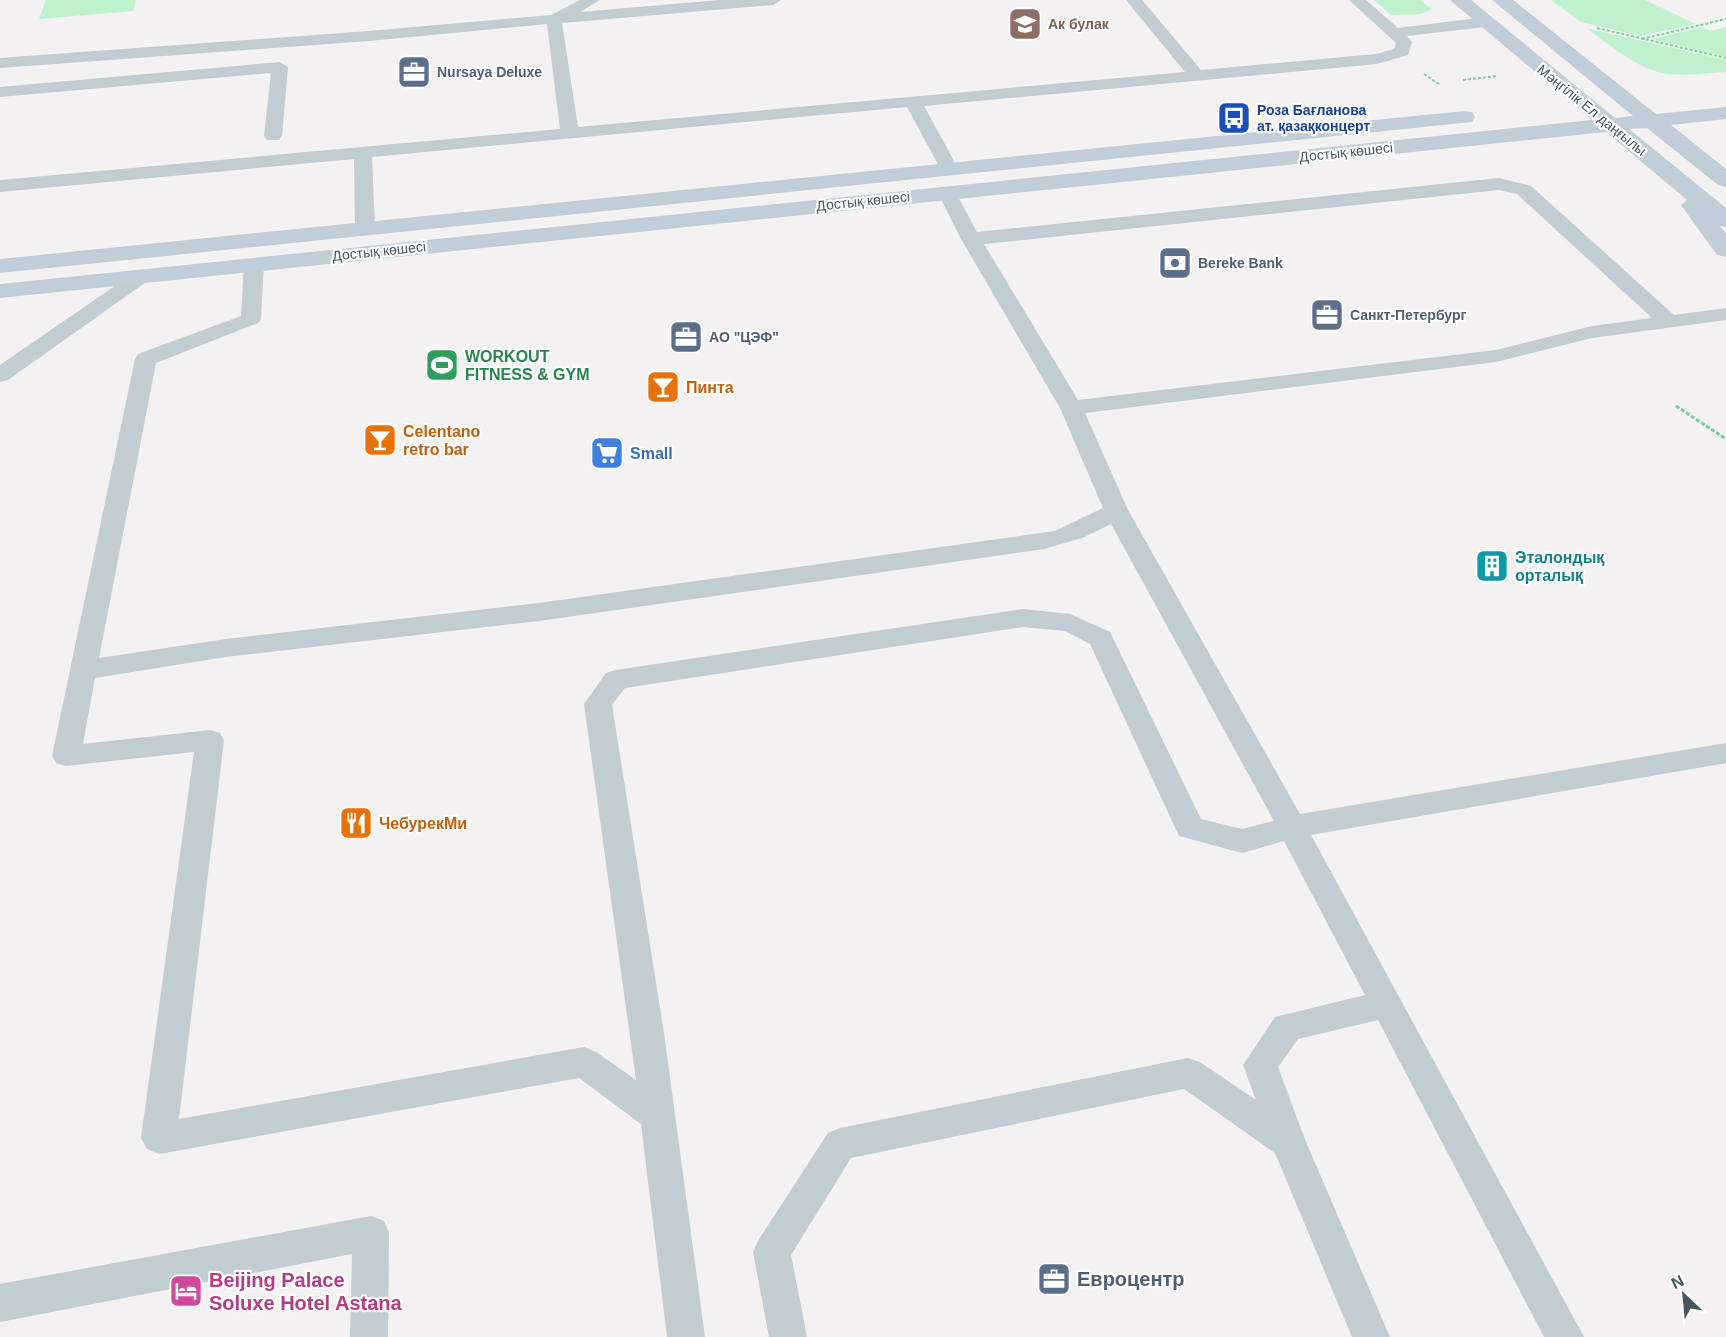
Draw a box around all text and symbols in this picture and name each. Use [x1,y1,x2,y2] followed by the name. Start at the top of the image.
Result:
[1007,6,1043,42] school or university icon: Ак булак
[1048,16,1110,32] place label: Ак булак
[396,54,432,90] office icon: Nursaya Deluxe
[1534,61,1650,159] street label: Мәңгілік Ел даңғылы
[437,64,542,80] place label: Nursaya Deluxe
[1216,100,1252,136] bus stop icon: Роза Бағланова ат. қазақконцерт
[1257,102,1370,134] place label: Роза Бағланова ат. қазақконцерт
[1298,139,1394,165] street label: Достық көшесі
[815,188,911,214] street label: Достық көшесі
[331,238,427,264] street label: Достық көшесі
[1157,245,1193,281] bank icon: Bereke Bank
[1198,255,1283,271] place label: Bereke Bank
[1309,297,1345,333] office icon: Санкт-Петербург
[1350,307,1467,323] place label: Санкт-Петербург
[668,319,704,355] office icon: АО "ЦЭФ"
[709,329,779,345] place label: АО "ЦЭФ"
[424,347,460,383] sports icon: WORKOUT FITNESS & GYM
[465,348,589,383] place label: WORKOUT FITNESS & GYM
[645,369,681,405] bar icon: Пинта
[686,379,734,396] place label: Пинта
[362,422,398,458] bar icon: Celentano retro bar
[403,423,481,458] place label: Celentano retro bar
[589,435,625,471] supermarket icon: Small
[630,445,673,462] place label: Small
[1474,548,1510,584] building icon: Эталондық орталық
[1515,549,1605,584] place label: Эталондық орталық
[338,805,374,841] restaurant icon: ЧебурекМи
[379,815,467,832] place label: ЧебурекМи
[1036,1261,1072,1297] office icon: Евроцентр
[1654,1265,1714,1325] north arrow
[1077,1268,1185,1290] place label: Евроцентр
[209,1269,403,1314] place label: Beijing Palace Soluxe Hotel Astana
[1669,1272,1687,1292] text: N
[168,1273,204,1309] hotel icon: Beijing Palace Soluxe Hotel Astana

